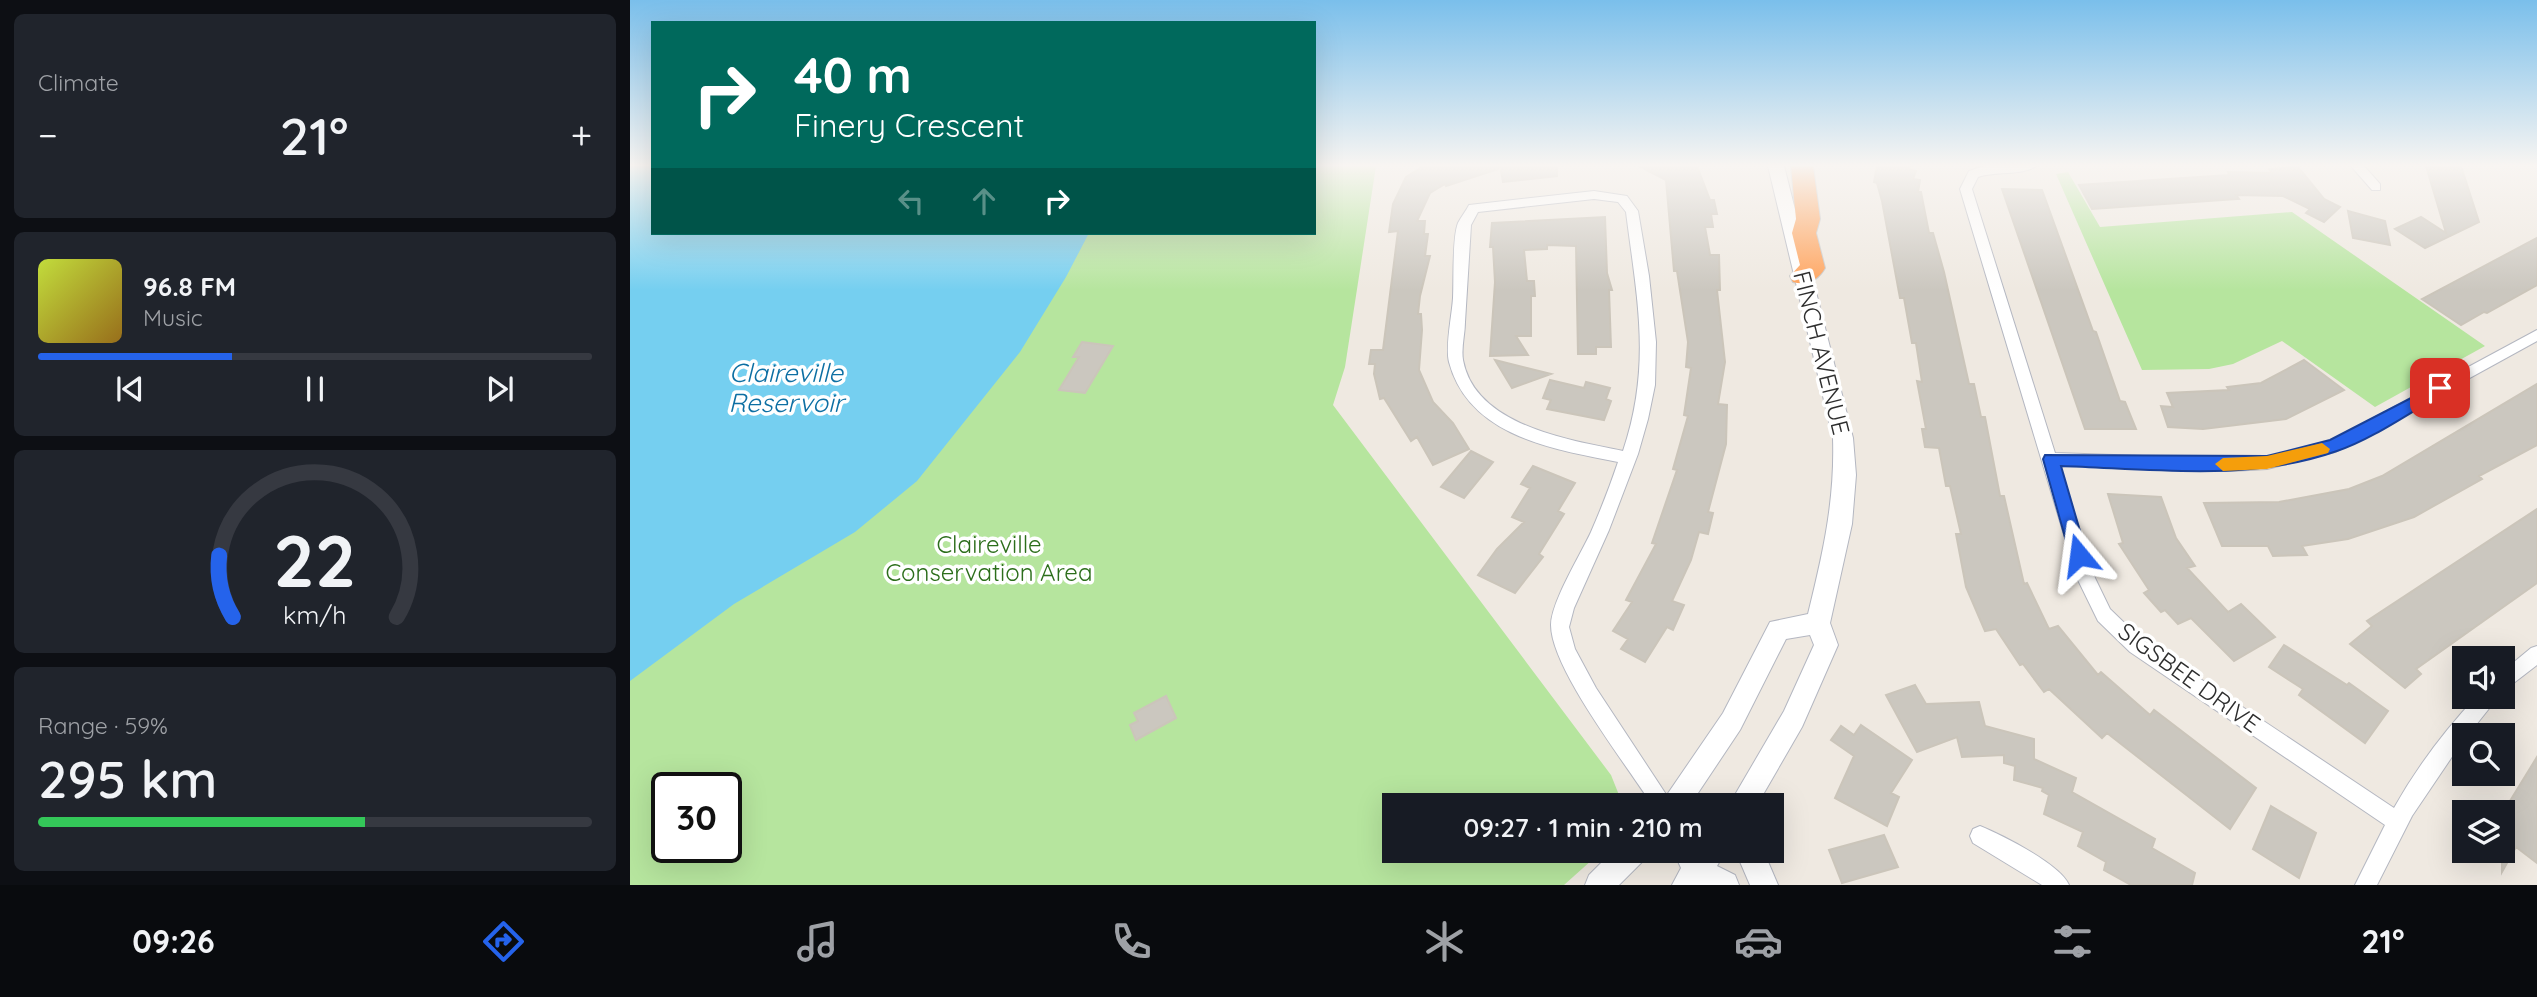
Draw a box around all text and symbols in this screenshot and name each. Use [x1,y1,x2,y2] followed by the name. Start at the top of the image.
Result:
[794,44,912,105] text: 40 m
[679,49,770,140] icon: right
[38,68,119,97] text: Climate
[280,103,348,168] text: 21°
[794,105,1024,145] text: Finery Crescent
[38,111,58,159] text: −
[571,111,592,159] text: +
[892,182,930,220] icon: left
[965,182,1003,220] icon: ahead
[1038,182,1076,220] icon: right
[1787,268,1857,438] street label: FINCH AVENUE
[143,270,236,303] text: 96.8 FM
[143,303,203,332] text: Music
[728,356,847,419] water label: Claireville Reservoir
[2410,358,2470,418] pin
[2421,369,2459,407] icon: arrive
[111,370,149,408] icon: previous
[296,370,334,408] icon: pause
[481,370,519,408] icon: next
[274,515,356,606] text: 22
[2042,518,2116,592] position arrow
[885,529,1093,587] park label: Claireville Conservation Area
[283,599,347,630] text: km/h
[2113,616,2266,739] street label: SIGSBEE DRIVE
[2452,646,2515,863] map controls
[2452,646,2515,709] button: sound
[38,711,168,740] text: Range · 59%
[2452,723,2515,786] button: search
[38,746,217,811] text: 295 km
[651,772,742,863] speed limit sign: 30
[2452,800,2515,863] button: layers
[1463,811,1703,844] text: 09:27 · 1 min · 210 m
[479,917,528,966] icon: directions
[793,917,842,966] icon: music
[1107,917,1156,966] icon: phone
[1420,917,1469,966] icon: climate
[1734,917,1783,966] icon: car
[2048,917,2097,966] icon: filters
[132,921,215,961] text: 09:26
[2361,921,2405,961] text: 21°

